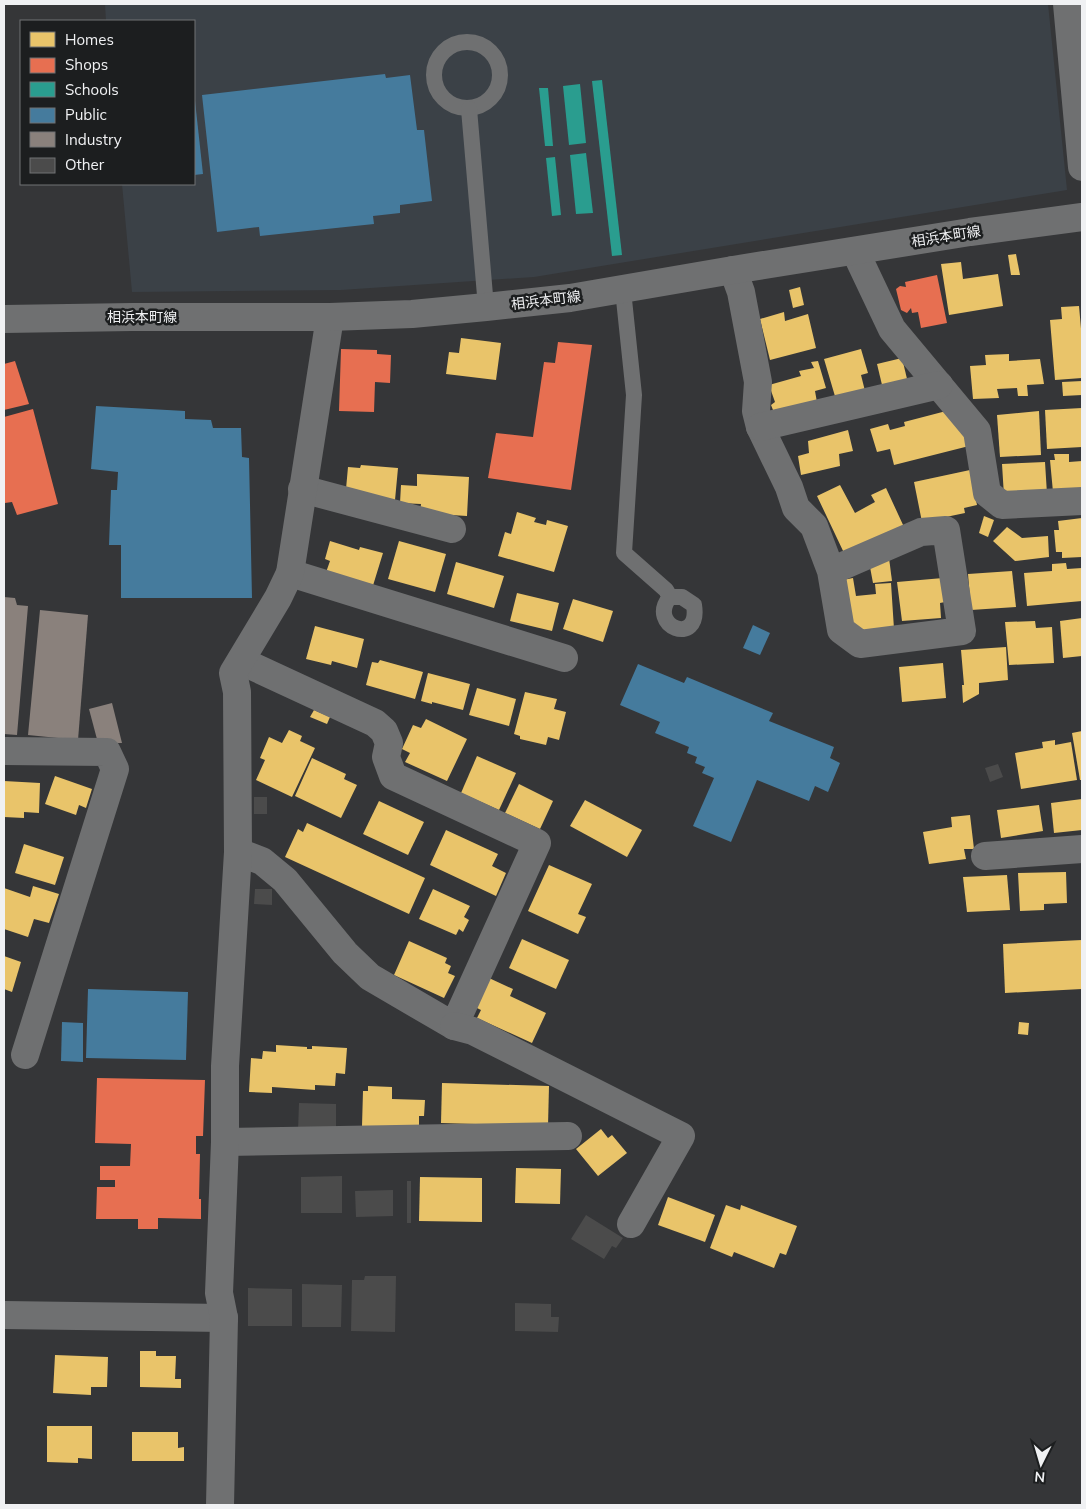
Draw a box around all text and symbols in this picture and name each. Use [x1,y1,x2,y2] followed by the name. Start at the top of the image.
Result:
[20,20,195,185] legend
[65,30,114,49] text: Homes
[65,55,108,74] text: Shops
[65,80,119,99] text: Schools
[65,105,107,124] text: Public
[65,130,122,149] text: Industry
[65,155,105,174] text: Other
[910,222,982,250] street label: 相浜本町線
[510,287,582,313] street label: 相浜本町線
[107,308,177,326] street label: 相浜本町線
[1016,1439,1066,1489] north arrow
[1034,1468,1046,1486] text: N

